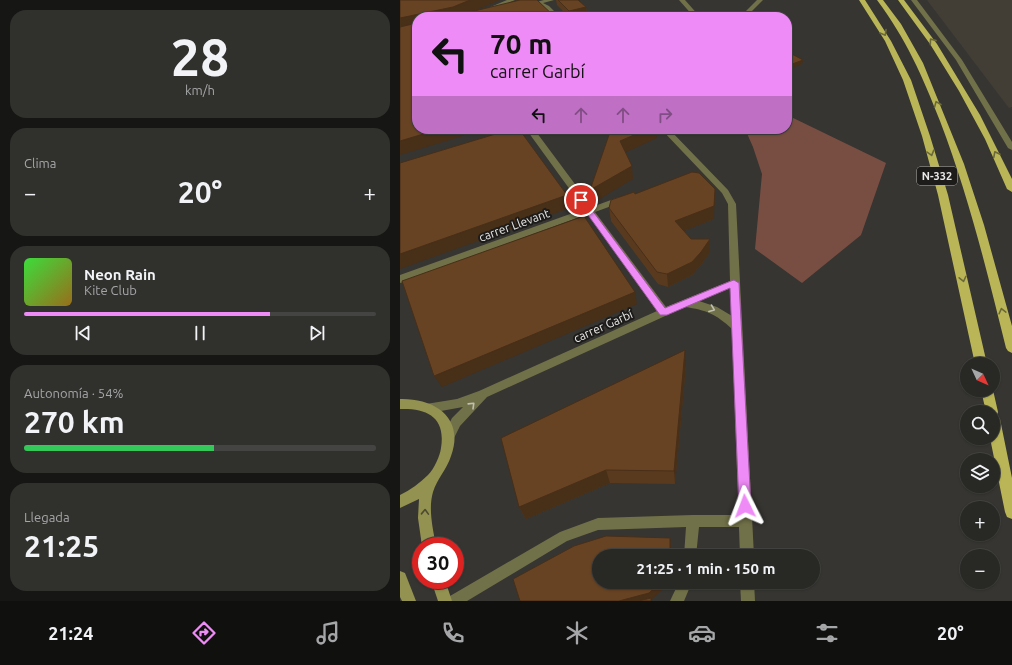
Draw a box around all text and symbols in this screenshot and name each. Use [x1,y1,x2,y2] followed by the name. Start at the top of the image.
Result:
[171,28,229,86] text: 28
[424,28,476,80] icon: left
[490,28,552,59] text: 70 m
[879,29,886,36] one-way arrow
[929,38,937,45] one-way arrow
[490,61,585,81] text: carrer Garbí
[185,83,215,97] text: km/h
[934,100,942,108] one-way arrow
[528,104,550,126] icon: left
[570,104,592,126] icon: ahead
[612,104,634,126] icon: ahead
[654,104,676,126] icon: right
[926,150,935,157] one-way arrow
[993,151,1001,158] one-way arrow
[24,156,56,170] text: Clima
[917,167,957,185] road number: N-332
[178,175,222,209] text: 20°
[24,180,36,205] text: −
[364,180,376,205] text: +
[564,183,598,217] pin
[570,189,592,211] icon: arrive
[477,206,551,244] street label: carrer Llevant
[84,266,156,283] text: Neon Rain
[958,276,966,283] one-way arrow
[84,283,137,297] text: Kite Club
[709,305,716,313] one-way arrow
[571,307,636,345] street label: carrer Garbí
[999,308,1007,314] one-way arrow
[72,322,94,344] icon: previous
[189,322,211,344] icon: pause
[306,322,328,344] icon: next
[960,357,1000,397] north arrow
[960,357,1000,589] map controls
[24,386,123,400] text: Autonomía · 54%
[467,402,475,410] one-way arrow
[24,405,125,439] text: 270 km
[960,405,1000,445] button: search
[960,453,1000,493] button: layers
[724,485,766,527] position arrow
[960,501,1000,541] button: +
[421,509,430,515] one-way arrow
[24,510,70,524] text: Llegada
[24,529,99,563] text: 21:25
[412,537,464,589] speed limit sign: 30
[960,549,1000,589] button: −
[637,560,775,577] text: 21:25 · 1 min · 150 m
[190,619,218,647] icon: directions
[314,619,342,647] icon: music
[439,619,467,647] icon: phone
[563,619,591,647] icon: climate
[688,619,716,647] icon: car
[813,619,841,647] icon: filters
[48,623,93,643] text: 21:24
[937,623,964,643] text: 20°

